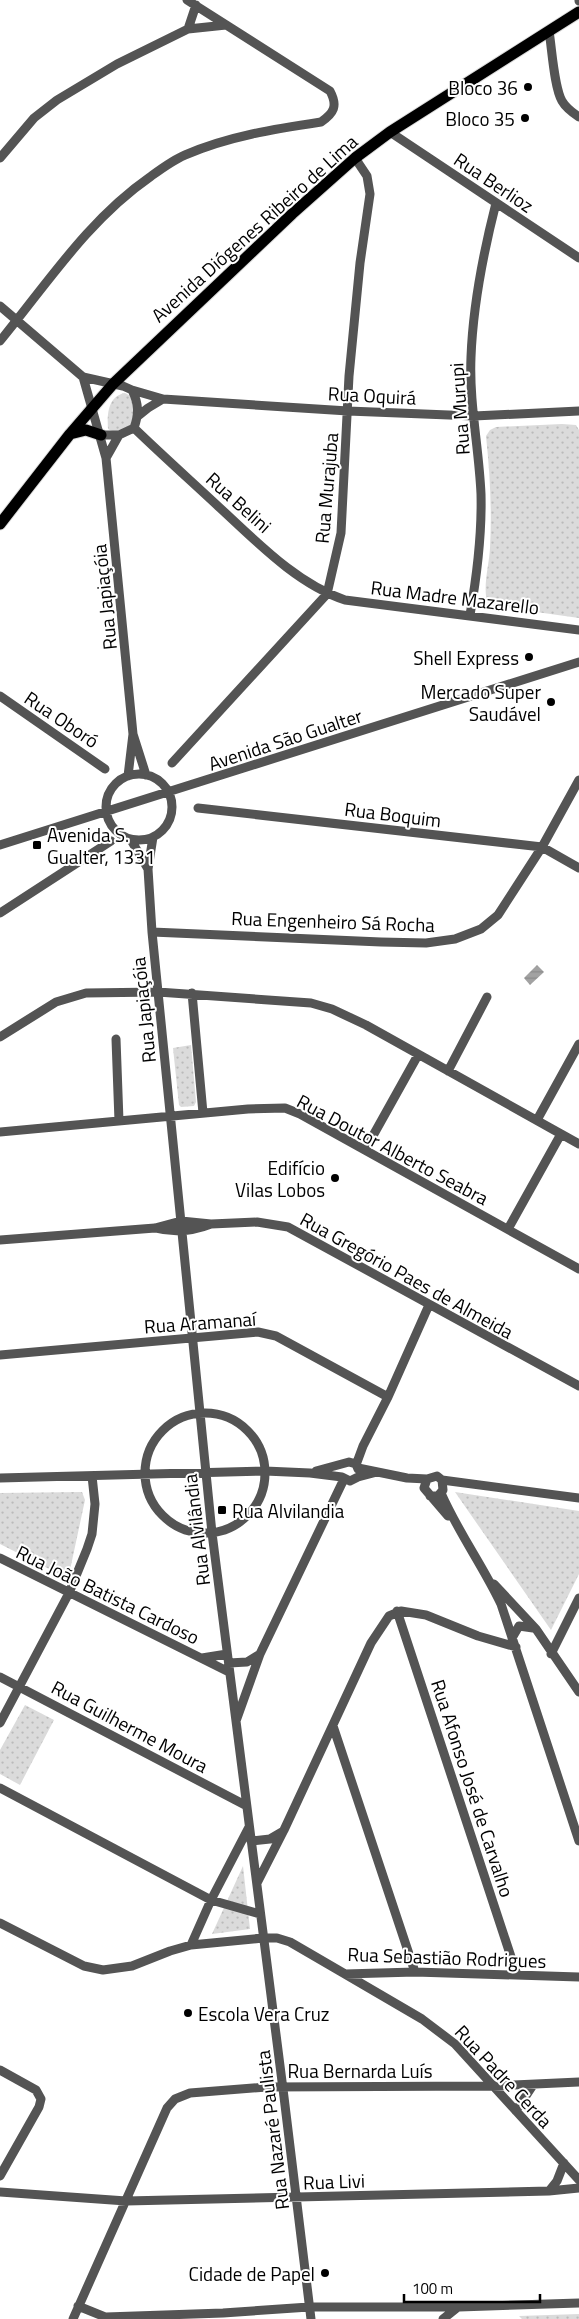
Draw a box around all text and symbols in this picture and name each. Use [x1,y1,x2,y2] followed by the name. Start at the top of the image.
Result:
[448,73,518,102] place label: Bloco 36
[522,81,534,93] marker: Bloco 36
[445,104,515,133] place label: Bloco 35
[519,112,531,124] marker: Bloco 35
[144,127,364,329] street label: Avenida Diógenes Ribeiro de Lima
[448,145,540,219] street label: Rua Berlioz
[441,362,477,456] street label: Rua Murupi
[327,378,417,412] street label: Rua Oquirá
[307,431,345,545] street label: Rua Murajuba
[200,465,278,539] street label: Rua Belini
[84,542,124,651] street label: Rua Japiaçóia
[369,572,541,622] street label: Rua Madre Mazarello
[413,643,519,672] place label: Shell Express
[523,651,535,663] marker: Shell Express
[421,677,541,728] place label: Mercado Super Saudável
[19,683,105,755] street label: Rua Oboró
[545,696,557,708] marker: Mercado Super Saudável
[204,700,366,778] street label: Avenida São Gualter
[343,794,443,834] street label: Rua Boquim
[47,820,155,871] place label: Avenida S. Gualter, 1331
[31,839,43,851] marker: Avenida S. Gualter, 1331
[231,903,436,939] street label: Rua Engenheiro Sá Rocha
[123,955,163,1064] street label: Rua Japiaçóia
[292,1086,494,1212] street label: Rua Doutor Alberto Seabra
[235,1153,325,1204] place label: Edifício Vilas Lobos
[329,1172,341,1184] marker: Edifício Vilas Lobos
[295,1204,519,1346] street label: Rua Gregório Paes de Almeida
[143,1303,259,1340] street label: Rua Aramanaí
[175,1472,217,1587] street label: Rua Alvilândia
[232,1496,345,1525] place label: Rua Alvilandia
[216,1504,228,1516] marker: Rua Alvilandia
[11,1537,205,1651] street label: Rua João Batista Cardoso
[46,1672,214,1780] street label: Rua Guilherme Moura
[424,1675,522,1901] street label: Rua Afonso José de Carvalho
[347,1939,547,1975] street label: Rua Sebastião Rodrigues
[198,1999,330,2028] place label: Escola Vera Cruz
[182,2007,194,2019] marker: Escola Vera Cruz
[448,2018,560,2134] street label: Rua Padre Cerda
[248,2048,296,2211] street label: Rua Nazaré Paulista
[287,2056,433,2085] street label: Rua Bernarda Luís
[303,2165,365,2197] street label: Rua Livi
[189,2259,315,2288] place label: Cidade de Papel
[319,2267,331,2279] marker: Cidade de Papel
[404,2272,540,2304] scale bar
[412,2277,453,2300] text: 100 m

